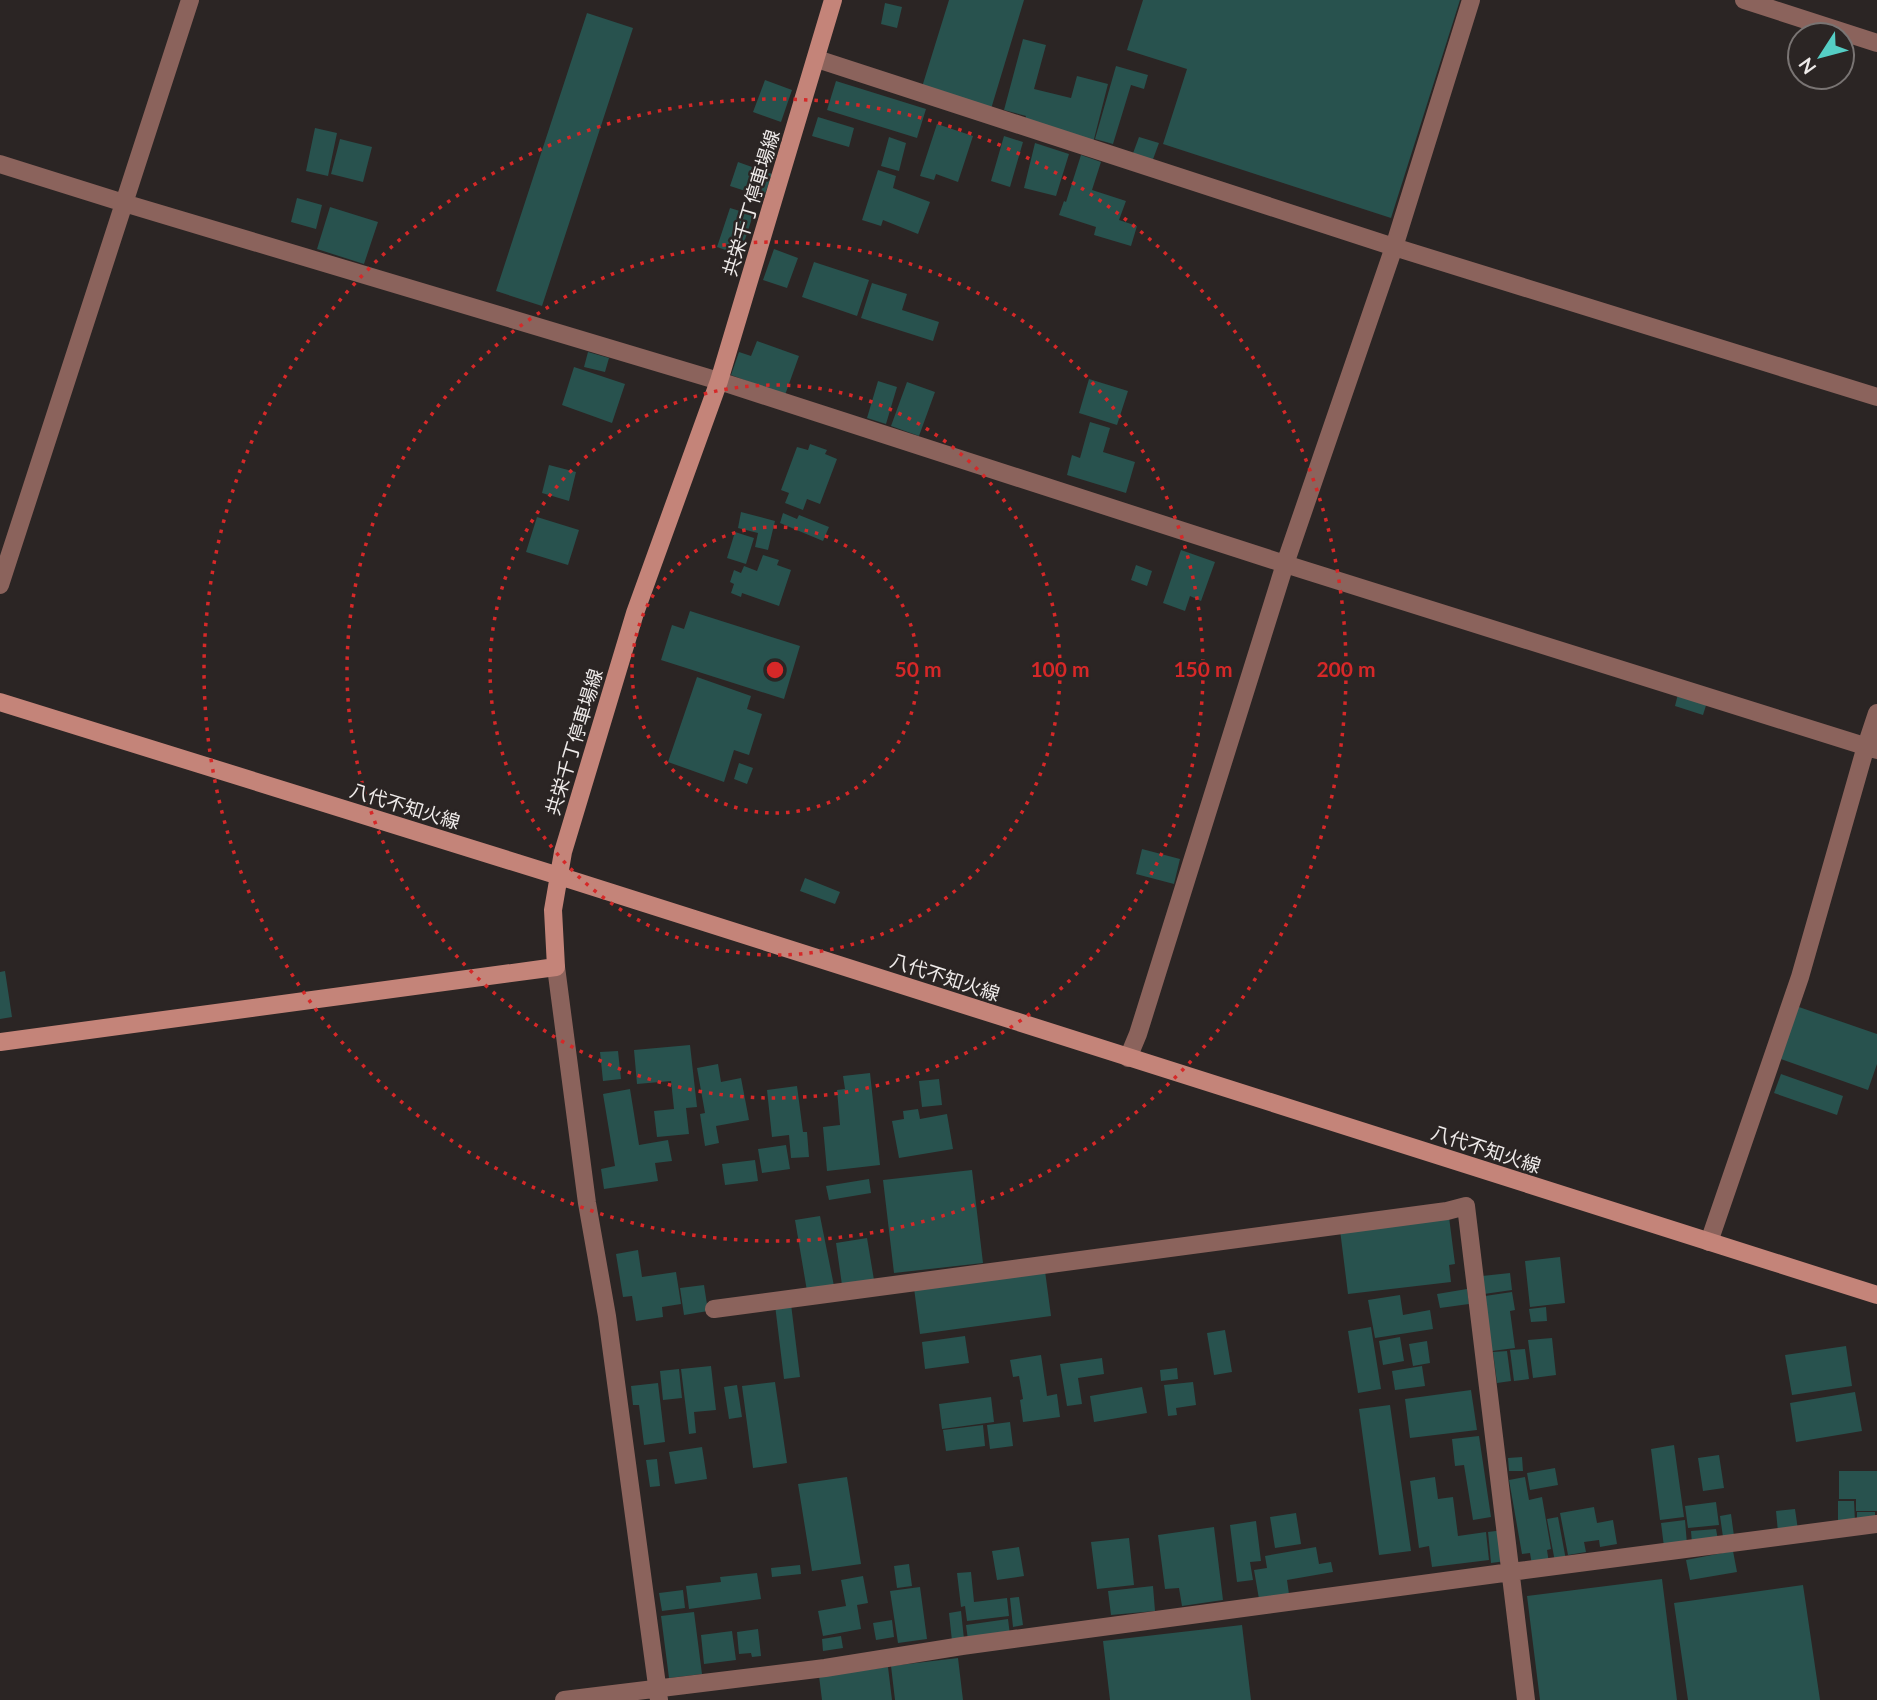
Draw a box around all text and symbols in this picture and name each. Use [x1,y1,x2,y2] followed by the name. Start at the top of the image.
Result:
[1786,21,1856,91] north arrow
[1793,54,1820,79] text: N
[717,127,784,279] street label: 共栄千丁停車場線
[894,656,942,681] text: 50 m
[1030,656,1090,681] text: 100 m
[1173,656,1233,681] text: 150 m
[1316,656,1376,681] text: 200 m
[763,658,787,682] centre of rings
[540,666,607,818] street label: 共栄千丁停車場線
[347,778,463,833] street label: 八代不知火線
[887,948,1003,1005] street label: 八代不知火線
[1428,1120,1544,1177] street label: 八代不知火線

